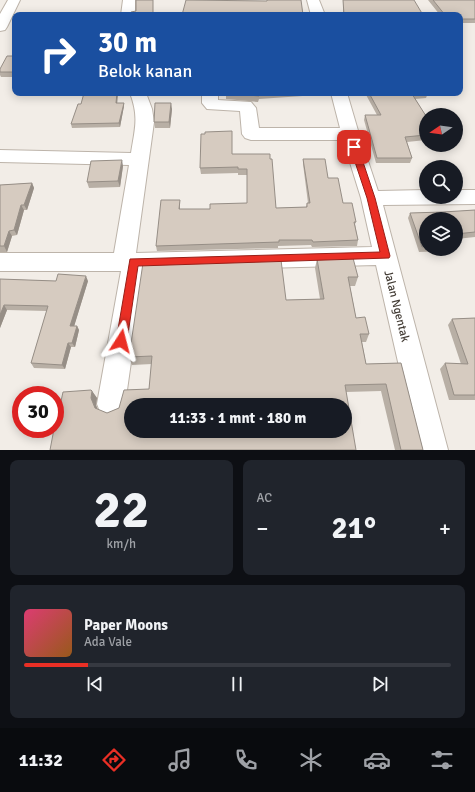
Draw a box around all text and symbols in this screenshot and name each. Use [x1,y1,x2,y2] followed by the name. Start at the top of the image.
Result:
[98,26,157,60] text: 30 m
[32,28,84,80] icon: right
[98,60,192,82] text: Belok kanan
[419,108,463,152] north arrow
[419,108,463,256] map controls
[337,130,371,164] pin
[343,136,365,158] icon: arrive
[419,160,463,204] button: search
[419,212,463,256] button: layers
[380,269,413,344] street label: Jalan Ngentak
[100,320,142,362] position arrow
[12,386,64,438] speed limit sign: 30
[170,409,306,427] text: 11:33 · 1 mnt · 180 m
[93,478,149,542] text: 22
[257,490,272,506] text: AC
[332,510,376,547] text: 21°
[257,515,268,542] text: −
[439,515,451,542] text: +
[107,536,136,552] text: km/h
[84,616,168,634] text: Paper Moons
[84,634,132,650] text: Ada Vale
[84,673,106,695] icon: previous
[226,673,248,695] icon: pause
[369,673,391,695] icon: next
[100,746,128,774] icon: directions
[166,746,194,774] icon: music
[232,746,260,774] icon: phone
[297,746,325,774] icon: climate
[363,746,391,774] icon: car
[428,746,456,774] icon: filters
[19,749,63,771] text: 11:32

